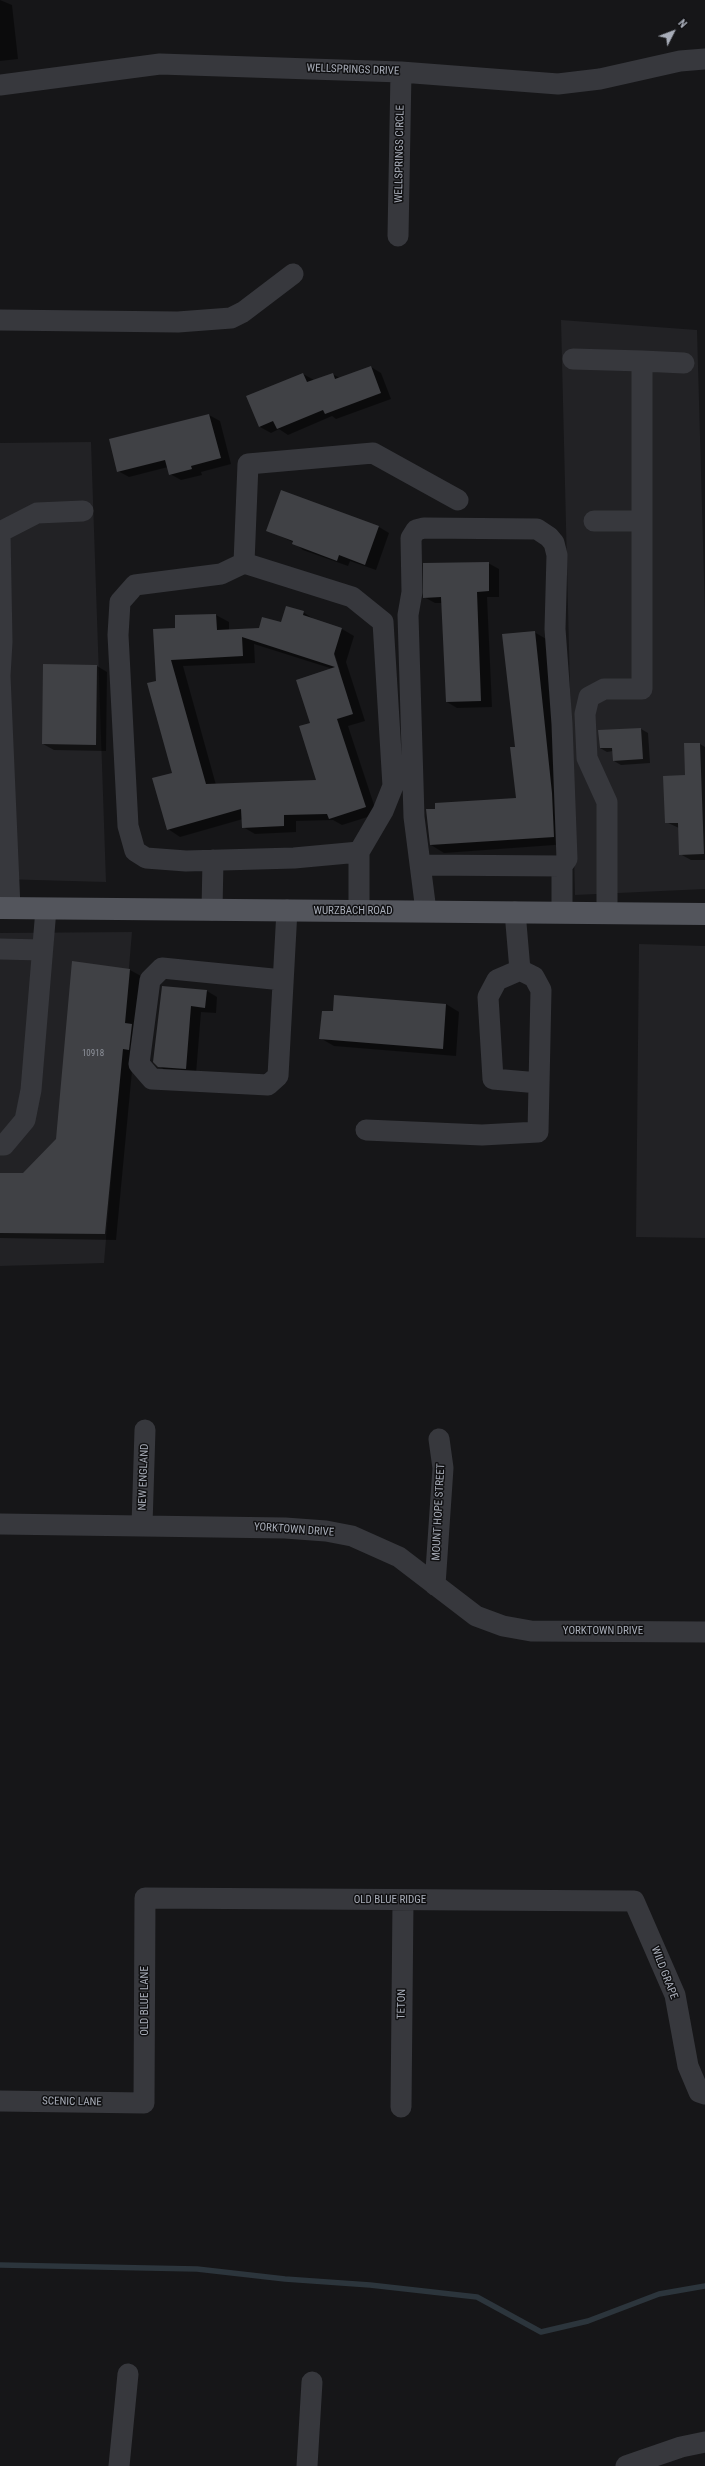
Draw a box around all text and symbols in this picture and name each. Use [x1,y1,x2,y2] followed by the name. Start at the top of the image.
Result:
[653,12,693,52] north arrow
[675,17,689,30] text: N
[306,62,400,78] street label: WELLSPRINGS DRIVE
[393,105,407,203] street label: WELLSPRINGS CIRCLE
[314,904,392,918] street label: WURZBACH ROAD
[82,1049,104,1059] house number: 10918
[136,1443,152,1511] street label: NEW ENGLAND
[430,1463,448,1561] street label: MOUNT HOPE STREET
[253,1521,335,1539] street label: YORKTOWN DRIVE
[563,1624,643,1638] street label: YORKTOWN DRIVE
[354,1893,426,1907] street label: OLD BLUE RIDGE
[648,1945,680,2001] street label: WILD GRAPE
[138,1966,152,2036] street label: OLD BLUE LANE
[395,1989,409,2019] street label: TETON
[42,2095,102,2109] street label: SCENIC LANE

